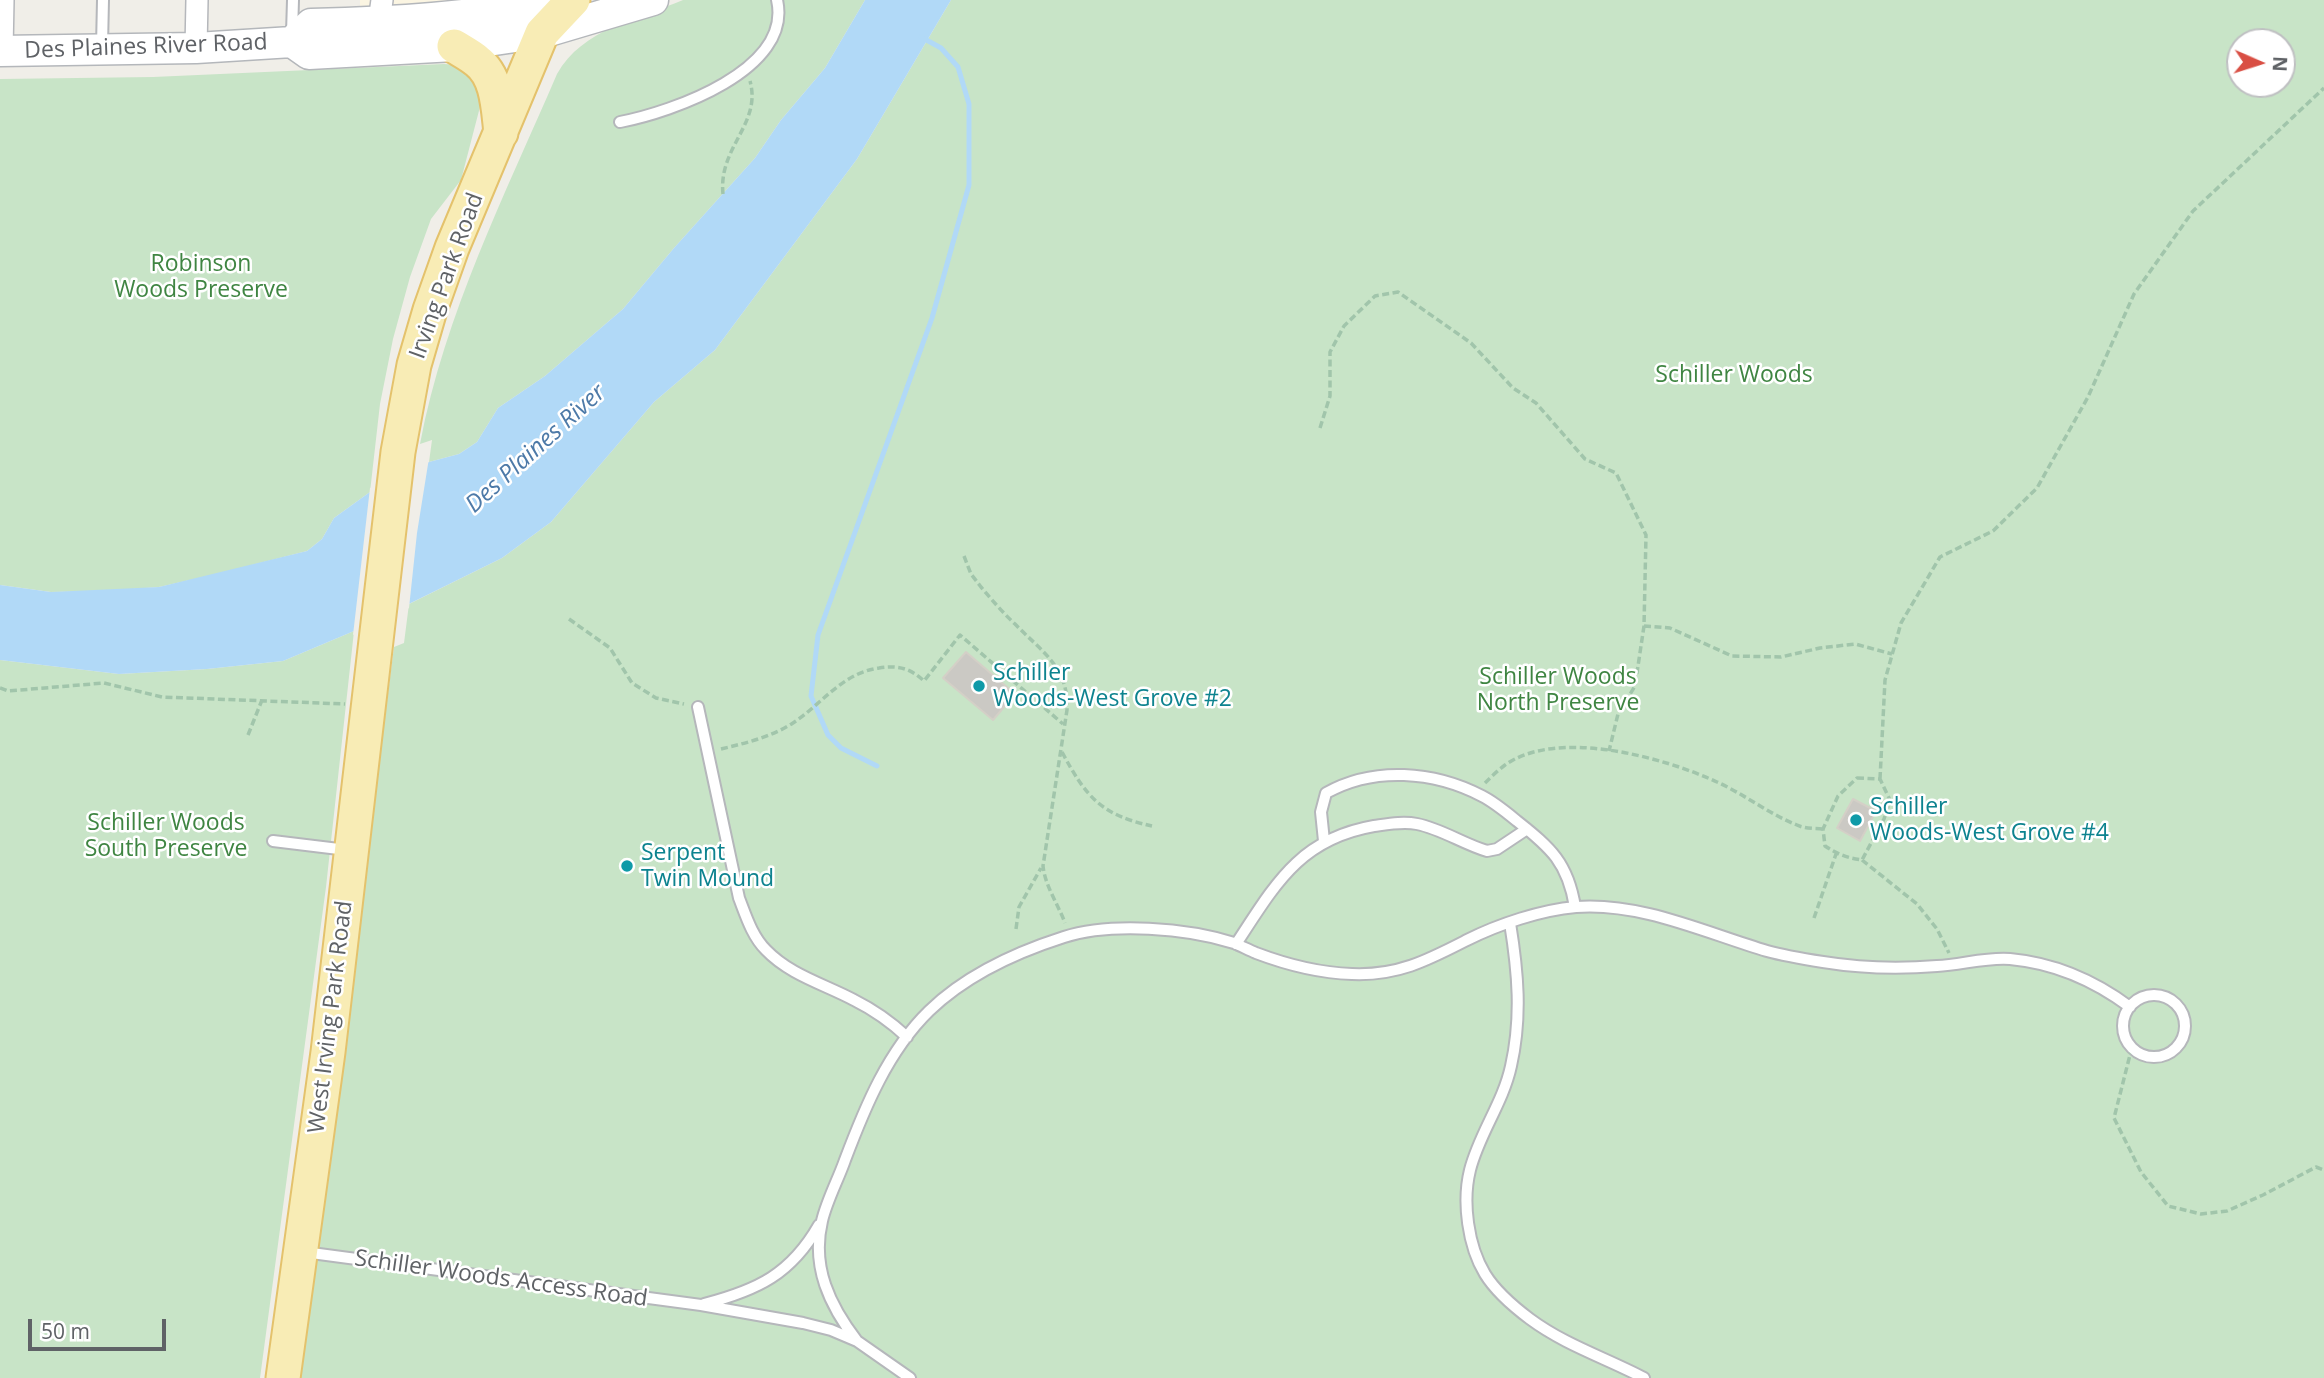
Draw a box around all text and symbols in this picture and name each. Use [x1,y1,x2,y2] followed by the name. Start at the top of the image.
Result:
[2226,28,2296,98] north arrow
[24,29,268,65] street label: Des Plaines River Road
[2267,56,2293,72] text: N
[404,189,490,363] street label: Irving Park Road
[114,250,288,304] park label: Robinson Woods Preserve
[1655,361,1813,389] park label: Schiller Woods
[460,379,612,519] water label: Des Plaines River
[993,659,1232,713] place label: Schiller Woods-West Grove #2
[1477,663,1639,717] park label: Schiller Woods North Preserve
[971,678,987,694] marker: Schiller Woods-West Grove #2
[1870,793,2109,847] place label: Schiller Woods-West Grove #4
[85,809,247,863] park label: Schiller Woods South Preserve
[1848,812,1864,828] marker: Schiller Woods-West Grove #4
[641,839,774,893] place label: Serpent Twin Mound
[619,858,635,874] marker: Serpent Twin Mound
[303,899,359,1135] street label: West Irving Park Road
[353,1245,649,1313] street label: Schiller Woods Access Road
[32,1304,170,1348] scale bar
[41,1317,90,1345] text: 50 m

